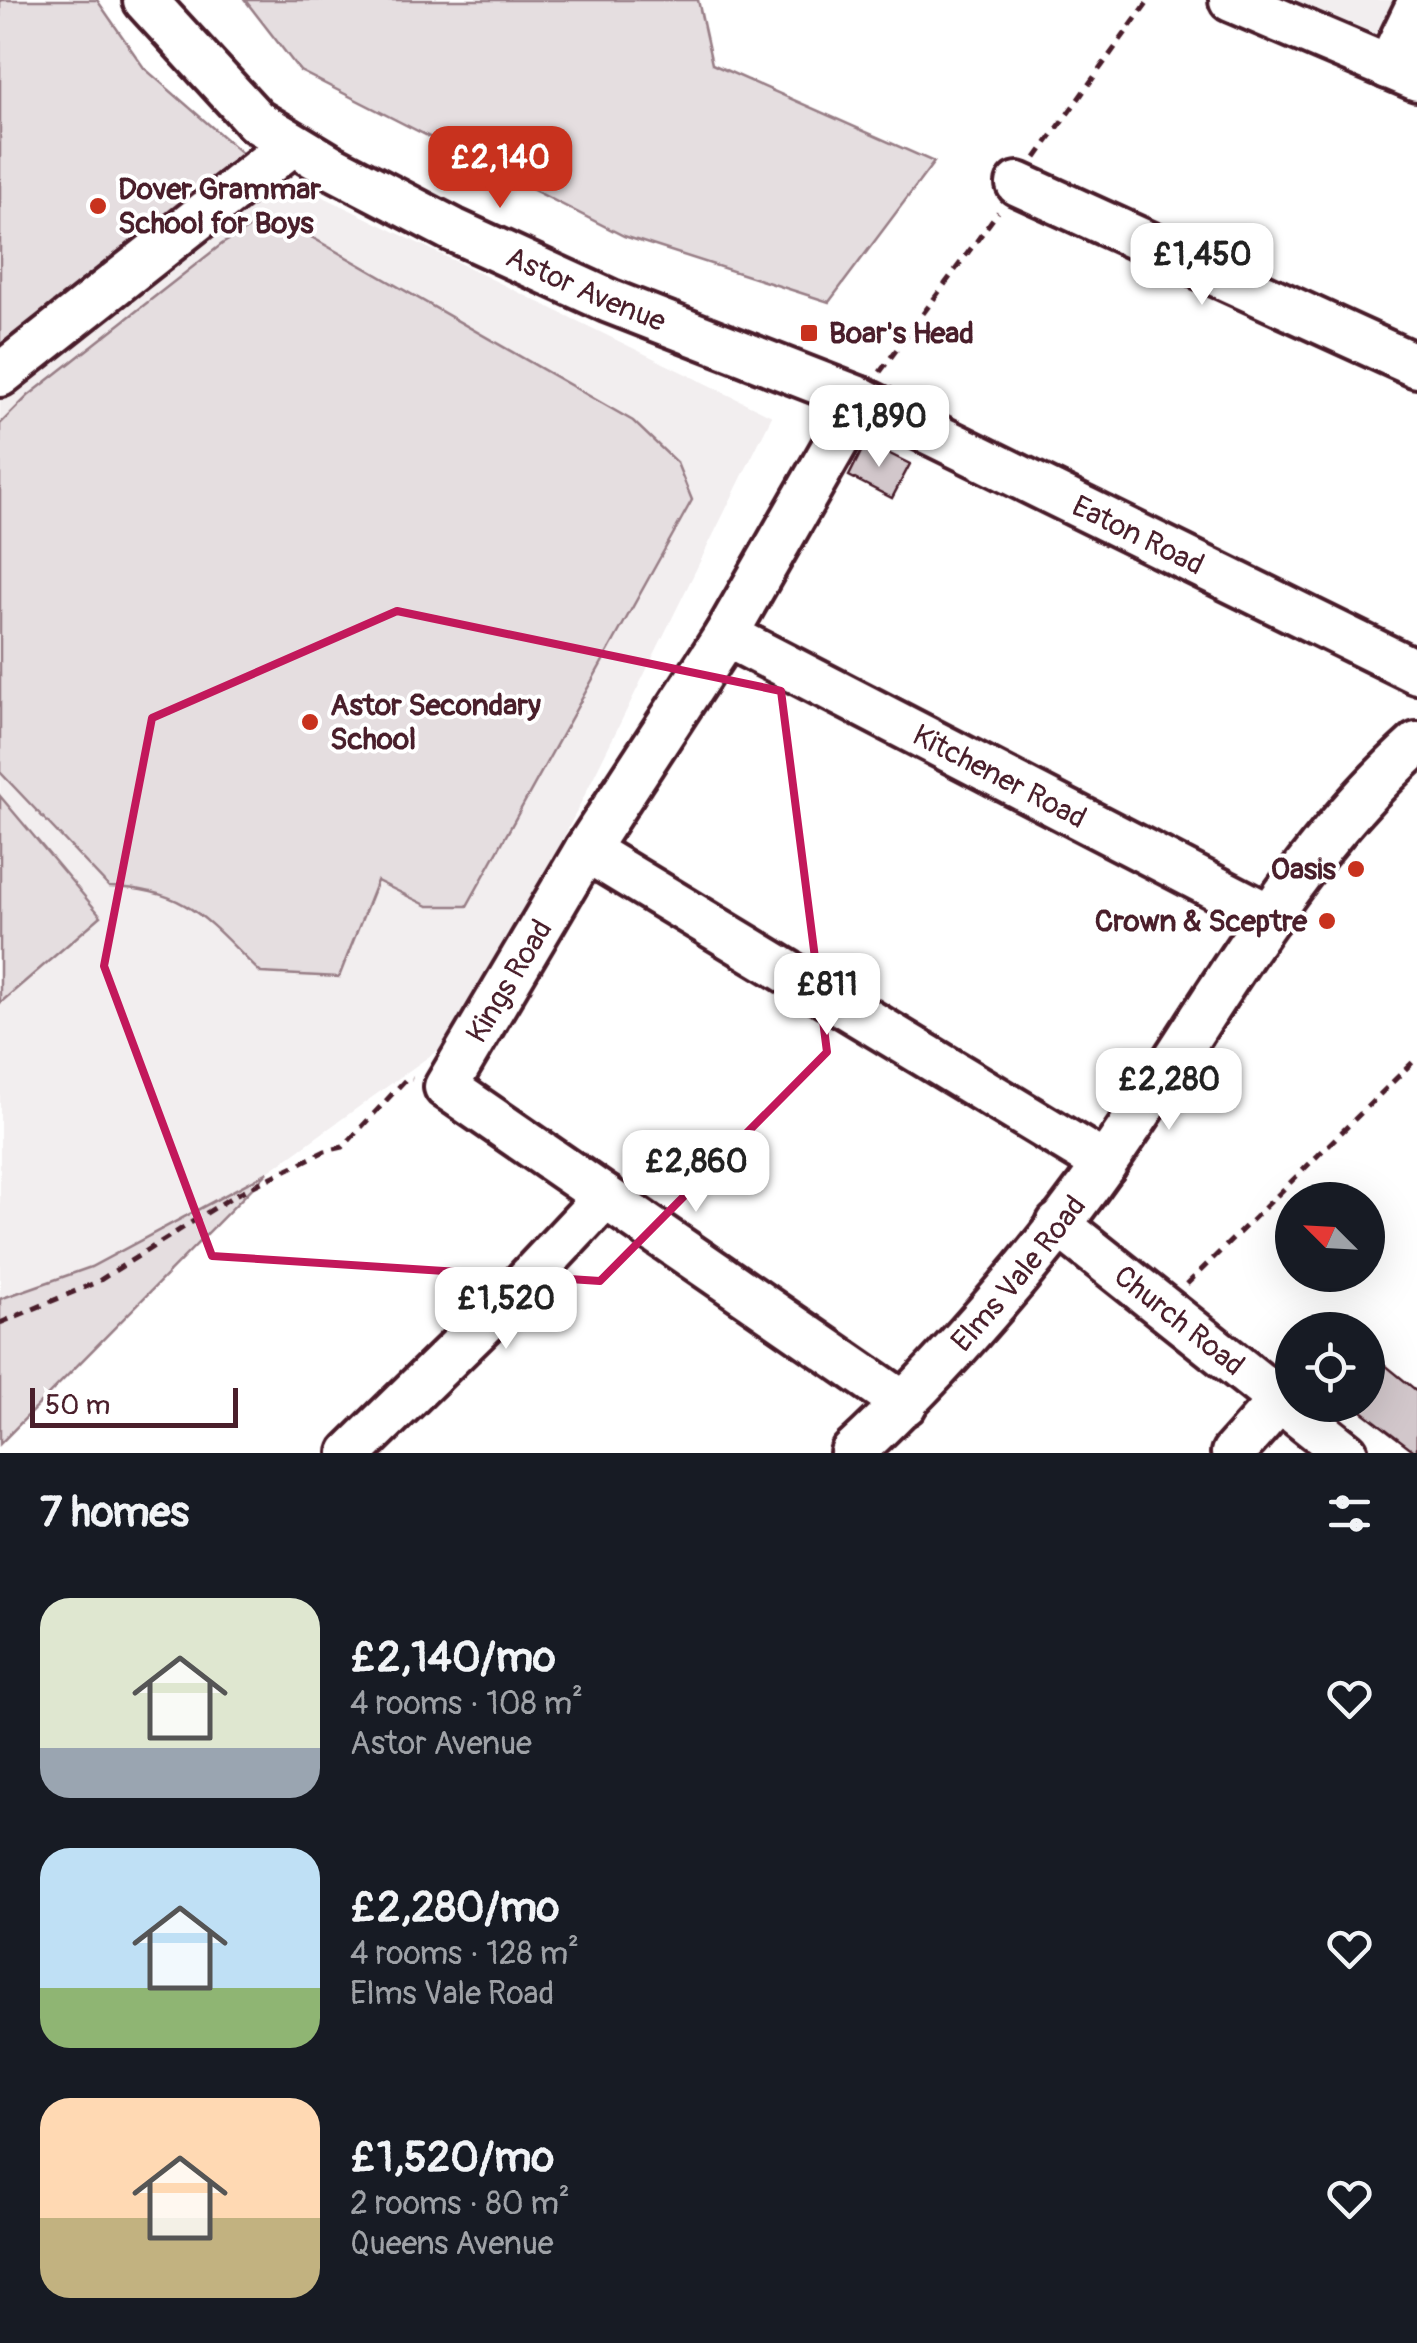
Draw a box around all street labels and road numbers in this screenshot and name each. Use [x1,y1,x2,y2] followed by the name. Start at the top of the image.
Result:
[500,239,671,340] street label: Astor Avenue
[1066,488,1210,583] street label: Eaton Road
[906,717,1092,837] street label: Kitchener Road
[458,913,561,1050] street label: Kings Road
[943,1188,1094,1360] street label: Elms Vale Road
[1106,1258,1252,1384] street label: Church Road

